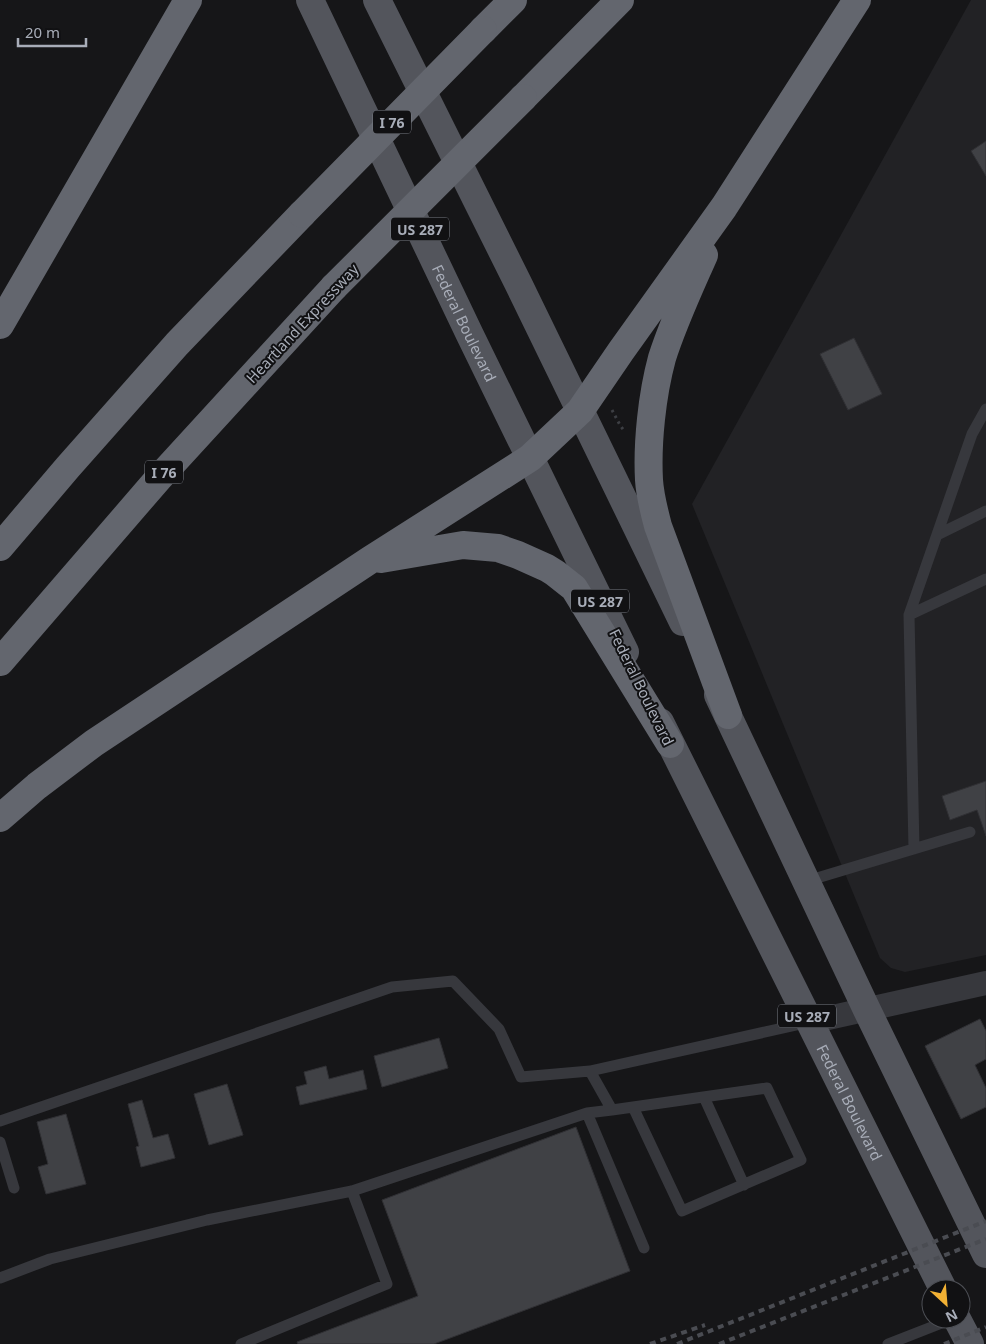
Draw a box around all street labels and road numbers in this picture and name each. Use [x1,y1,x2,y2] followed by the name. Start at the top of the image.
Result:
[373,110,411,134] road number: I 76
[391,218,449,240] road number: US 287
[241,259,363,387] street label: Heartland Expressway
[428,261,501,385] street label: Federal Boulevard
[145,461,183,484] road number: I 76
[571,590,629,612] road number: US 287
[605,625,679,749] street label: Federal Boulevard
[778,1004,836,1028] road number: US 287
[812,1041,887,1164] street label: Federal Boulevard

